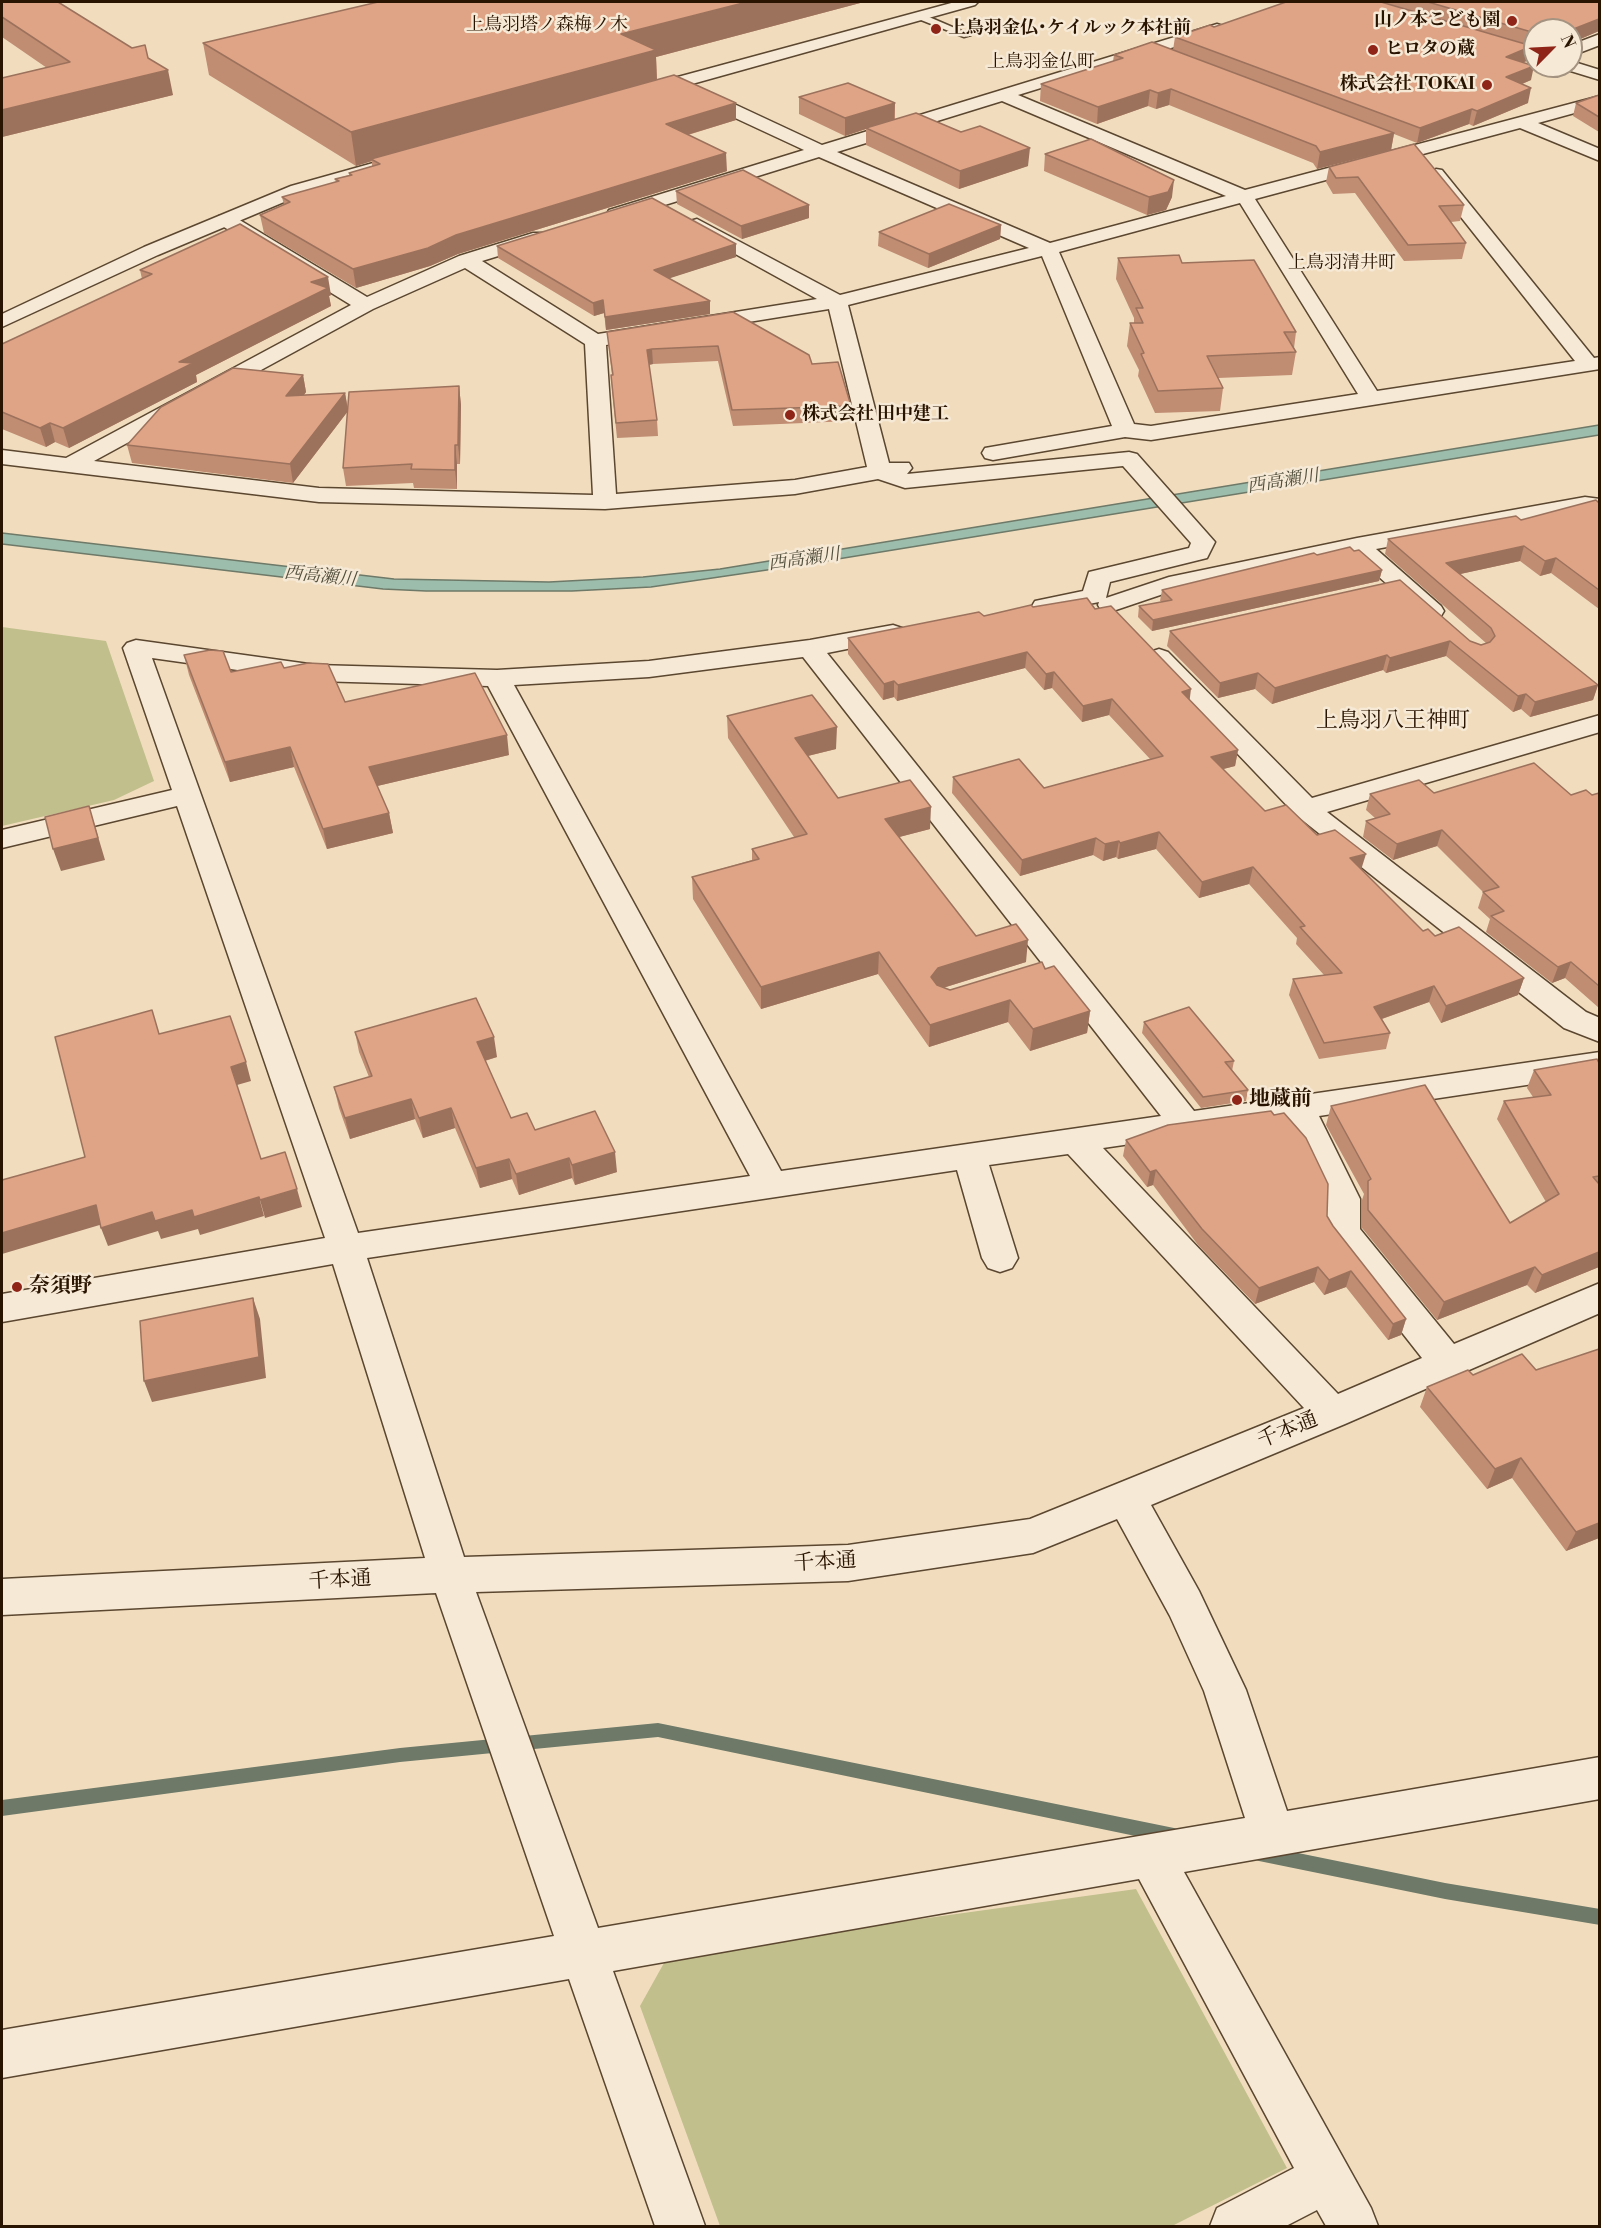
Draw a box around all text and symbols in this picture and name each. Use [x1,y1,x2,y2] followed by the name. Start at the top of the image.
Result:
[1374,10,1500,32] place label: 山ノ本こども園
[1505,14,1519,28] marker: 山ノ本こども園
[466,15,628,37] district label: 上鳥羽塔ノ森梅ノ木
[948,18,1191,40] place label: 上鳥羽金仏･ケイルック本社前
[1523,18,1583,78] north arrow
[929,22,943,36] marker: 上鳥羽金仏･ケイルック本社前
[1556,32,1579,51] text: N
[1385,39,1475,61] place label: ヒロタの蔵
[1366,43,1380,57] marker: ヒロタの蔵
[987,52,1095,74] district label: 上鳥羽金仏町
[1340,74,1475,96] place label: 株式会社 TOKAI
[1480,78,1494,92] marker: 株式会社 TOKAI
[1288,253,1396,275] district label: 上鳥羽清井町
[802,404,949,426] place label: 株式会社 田中建工
[783,408,797,422] marker: 株式会社 田中建工
[1246,466,1320,498] water label: 西高瀬川
[767,544,841,576] water label: 西高瀬川
[283,562,357,592] water label: 西高瀬川
[1316,709,1470,735] district label: 上鳥羽八王神町
[1249,1087,1312,1113] place label: 地蔵前
[1230,1093,1244,1107] marker: 地蔵前
[29,1274,92,1300] place label: 奈須野
[10,1280,24,1294] marker: 奈須野
[1254,1408,1322,1454] street label: 千本通
[793,1549,857,1577] street label: 千本通
[308,1567,372,1595] street label: 千本通

